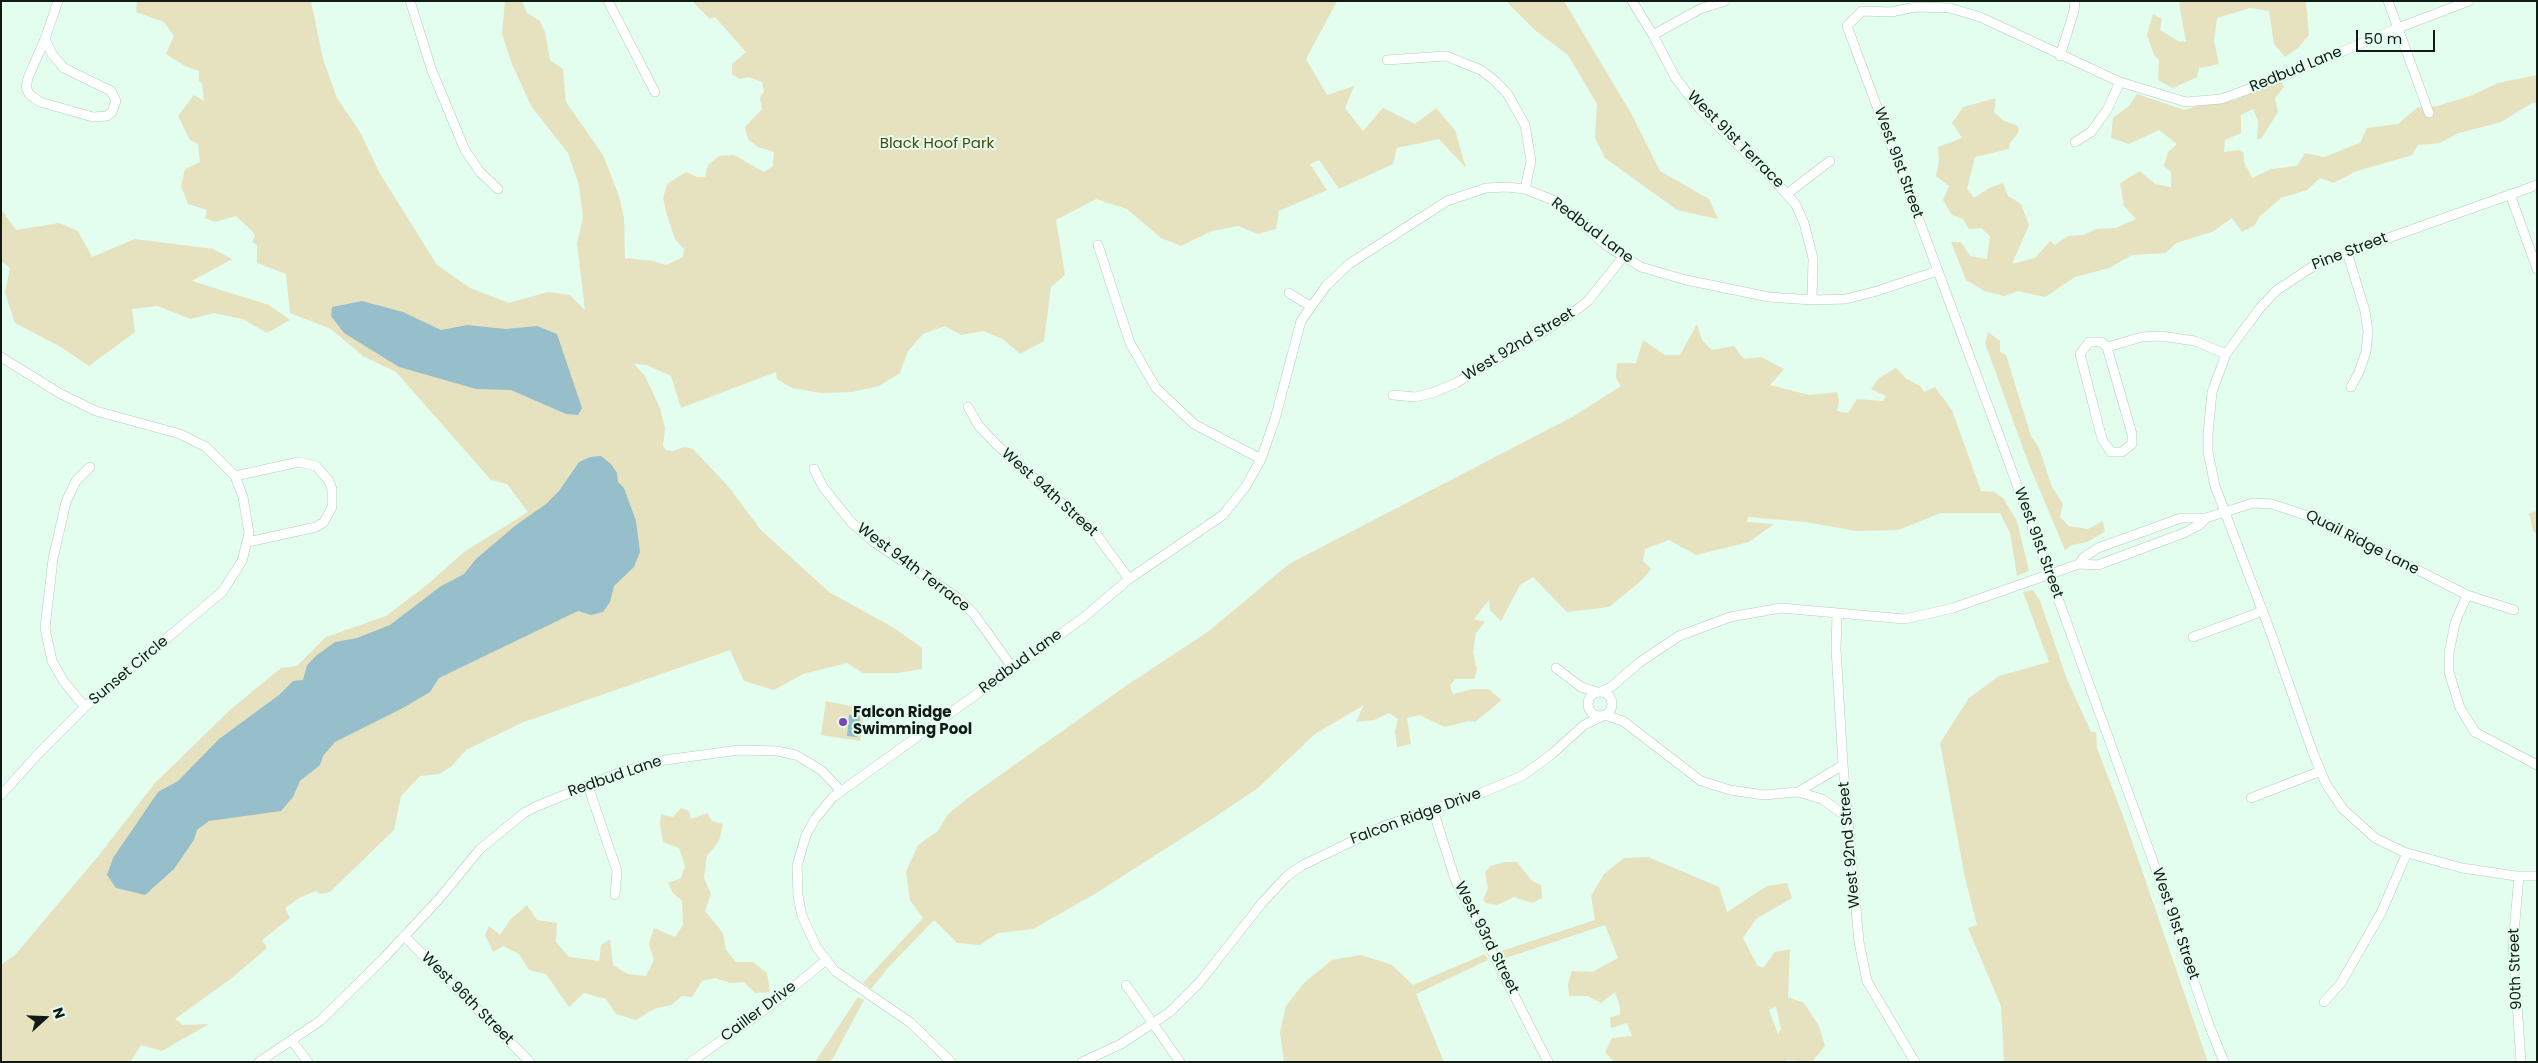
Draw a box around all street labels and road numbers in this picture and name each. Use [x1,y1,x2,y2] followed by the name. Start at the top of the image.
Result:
[2247,43,2345,97] street label: Redbud Lane
[1683,88,1787,192] street label: West 91st Terrace
[1870,105,1926,221] street label: West 91st Street
[1547,194,1637,268] street label: Redbud Lane
[2310,229,2390,275] street label: Pine Street
[1460,305,1578,385] street label: West 92nd Street
[997,445,1101,541] street label: West 94th Street
[2010,485,2066,601] street label: West 91st Street
[2302,507,2422,579] street label: Quail Ridge Lane
[853,520,973,616] street label: West 94th Terrace
[976,626,1066,698] street label: Redbud Lane
[86,633,172,709] street label: Sunset Circle
[566,753,664,801] street label: Redbud Lane
[1836,781,1864,909] street label: West 92nd Street
[1348,785,1484,849] street label: Falcon Ridge Drive
[2147,866,2203,982] street label: West 91st Street
[1450,879,1522,997] street label: West 93rd Street
[2506,928,2526,1010] street label: 90th Street
[417,949,517,1049] street label: West 96th Street
[718,978,800,1046] street label: Cailler Drive

